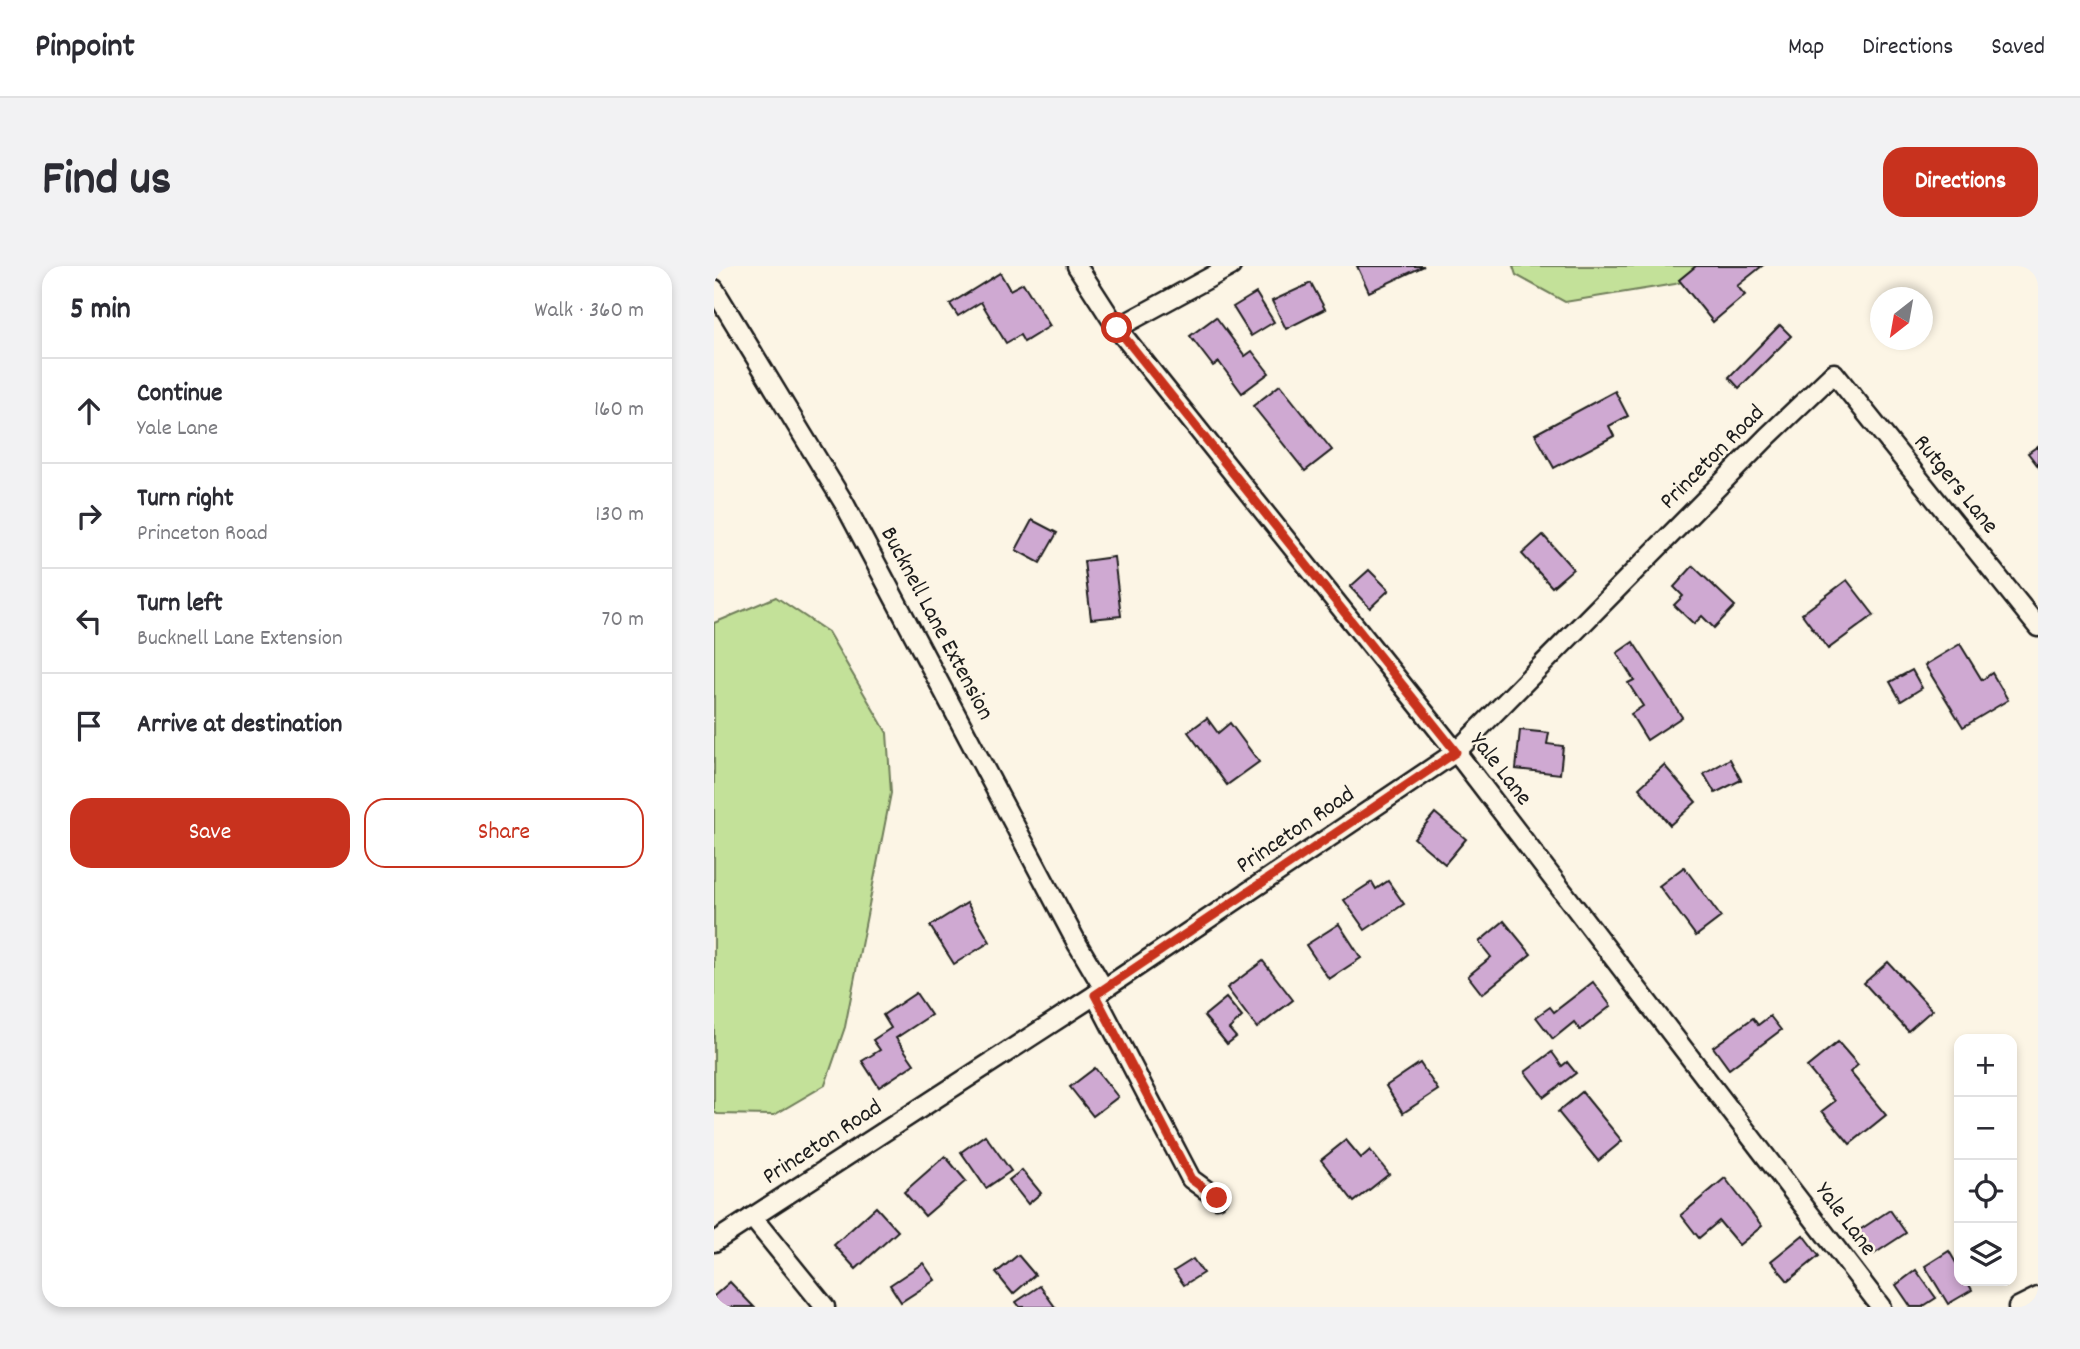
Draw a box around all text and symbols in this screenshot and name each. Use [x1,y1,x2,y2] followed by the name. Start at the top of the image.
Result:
[35,25,135,72] text: Pinpoint
[1788,31,1824,65] text: Map
[1862,31,1953,65] text: Directions
[1991,31,2045,65] text: Saved
[42,147,171,217] text: Find us
[1883,147,2038,217] button: Directions
[1870,287,1933,350] north arrow
[70,290,131,333] text: 5 min
[534,295,644,328] text: Walk · 360 m
[1101,312,1132,343] route start
[137,376,222,413] text: Continue
[70,392,108,430] icon: ahead
[594,394,644,427] text: 160 m
[1653,398,1773,518] street label: Princeton Road
[137,413,218,446] text: Yale Lane
[1904,428,2006,542] street label: Rutgers Lane
[137,481,234,518] text: Turn right
[70,497,108,535] icon: right
[595,499,644,532] text: 130 m
[137,518,268,551] text: Princeton Road
[871,521,1001,727] street label: Bucknell Lane Extension
[137,586,223,623] text: Turn left
[70,602,108,640] icon: left
[602,604,644,637] text: 70 m
[137,623,343,656] text: Bucknell Lane Extension
[70,707,108,745] icon: arrive
[137,707,342,744] text: Arrive at destination
[1461,726,1539,814] street label: Yale Lane
[1230,779,1362,883] street label: Princeton Road
[70,798,350,868] button: Save
[364,798,644,868] button: Share
[1954,1034,2017,1286] map controls
[1954,1034,2017,1097] button: +
[757,1092,889,1194] street label: Princeton Road
[1954,1097,2017,1160] button: −
[1954,1160,2017,1223] button: locate
[1806,1176,1884,1264] street label: Yale Lane
[1201,1182,1232,1213] route end
[1954,1223,2017,1286] button: layers

